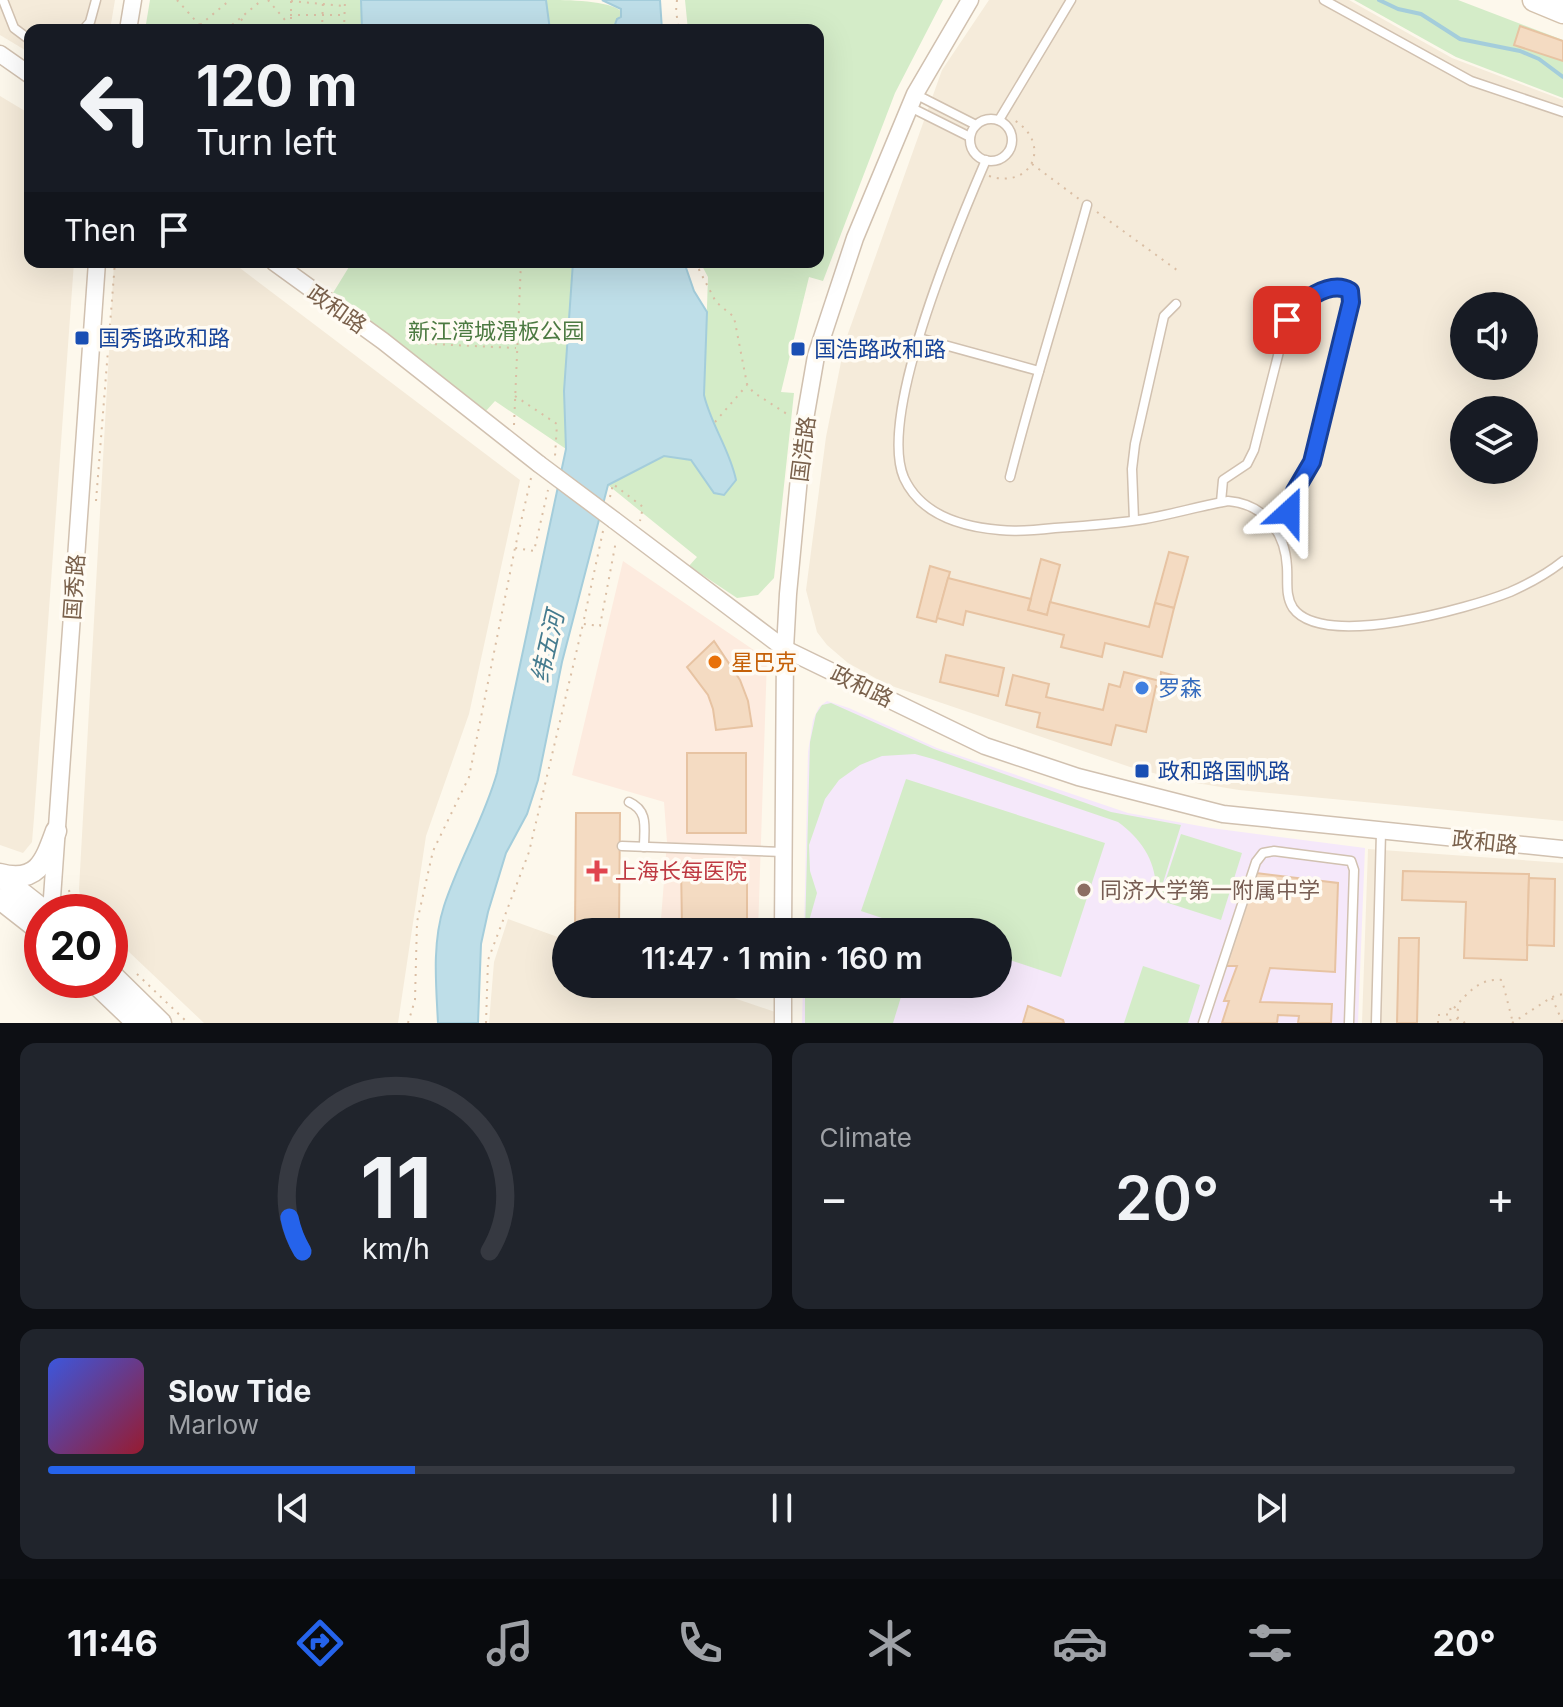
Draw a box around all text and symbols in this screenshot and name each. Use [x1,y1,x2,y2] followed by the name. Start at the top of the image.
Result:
[196,52,358,120] text: 120 m
[64,56,168,160] icon: left
[196,120,337,164] text: Turn left
[152,208,196,252] icon: arrive
[64,212,136,248] text: Then
[303,279,371,339] street label: 政和路
[1253,286,1321,354] pin
[1450,292,1538,484] map controls
[1450,292,1538,380] button: sound
[1265,298,1309,342] icon: arrive
[408,318,584,344] park label: 新江湾城滑板公园
[98,325,230,351] place label: 国秀路政和路
[73,329,91,347] marker: 国秀路政和路
[814,336,946,362] place label: 国浩路政和路
[789,340,807,358] marker: 国浩路政和路
[1450,396,1538,484] button: layers
[786,415,820,483] street label: 国浩路
[1247,470,1331,554] position arrow
[59,553,89,621] street label: 国秀路
[525,605,571,685] water label: 纬五河
[731,649,797,675] place label: 星巴克
[706,653,724,671] marker: 星巴克
[827,660,897,712] street label: 政和路
[1158,675,1202,701] place label: 罗森
[1133,679,1151,697] marker: 罗森
[1158,758,1290,784] place label: 政和路国帆路
[1133,762,1151,780] marker: 政和路国帆路
[1451,826,1519,858] street label: 政和路
[615,858,747,884] place label: 上海长每医院
[586,860,608,882] marker: 上海长每医院
[1100,877,1320,903] place label: 同济大学第一附属中学
[1075,881,1093,899] marker: 同济大学第一附属中学
[24,894,128,998] speed limit sign: 20
[641,940,923,976] text: 11:47 · 1 min · 160 m
[820,1122,912,1153] text: Climate
[360,1137,432,1238] text: 11
[1115,1162,1219,1234] text: 20°
[820,1171,849,1225] text: −
[1486,1171,1515,1225] text: +
[362,1231,430,1266] text: km/h
[168,1373,311,1409] text: Slow Tide
[168,1409,259,1440] text: Marlow
[271,1486,315,1530] icon: previous
[760,1486,804,1530] icon: pause
[1249,1486,1293,1530] icon: next
[292,1615,348,1671] icon: directions
[482,1615,538,1671] icon: music
[672,1615,728,1671] icon: phone
[862,1615,918,1671] icon: climate
[1052,1615,1108,1671] icon: car
[1242,1615,1298,1671] icon: filters
[67,1621,158,1665] text: 11:46
[1432,1621,1496,1665] text: 20°

